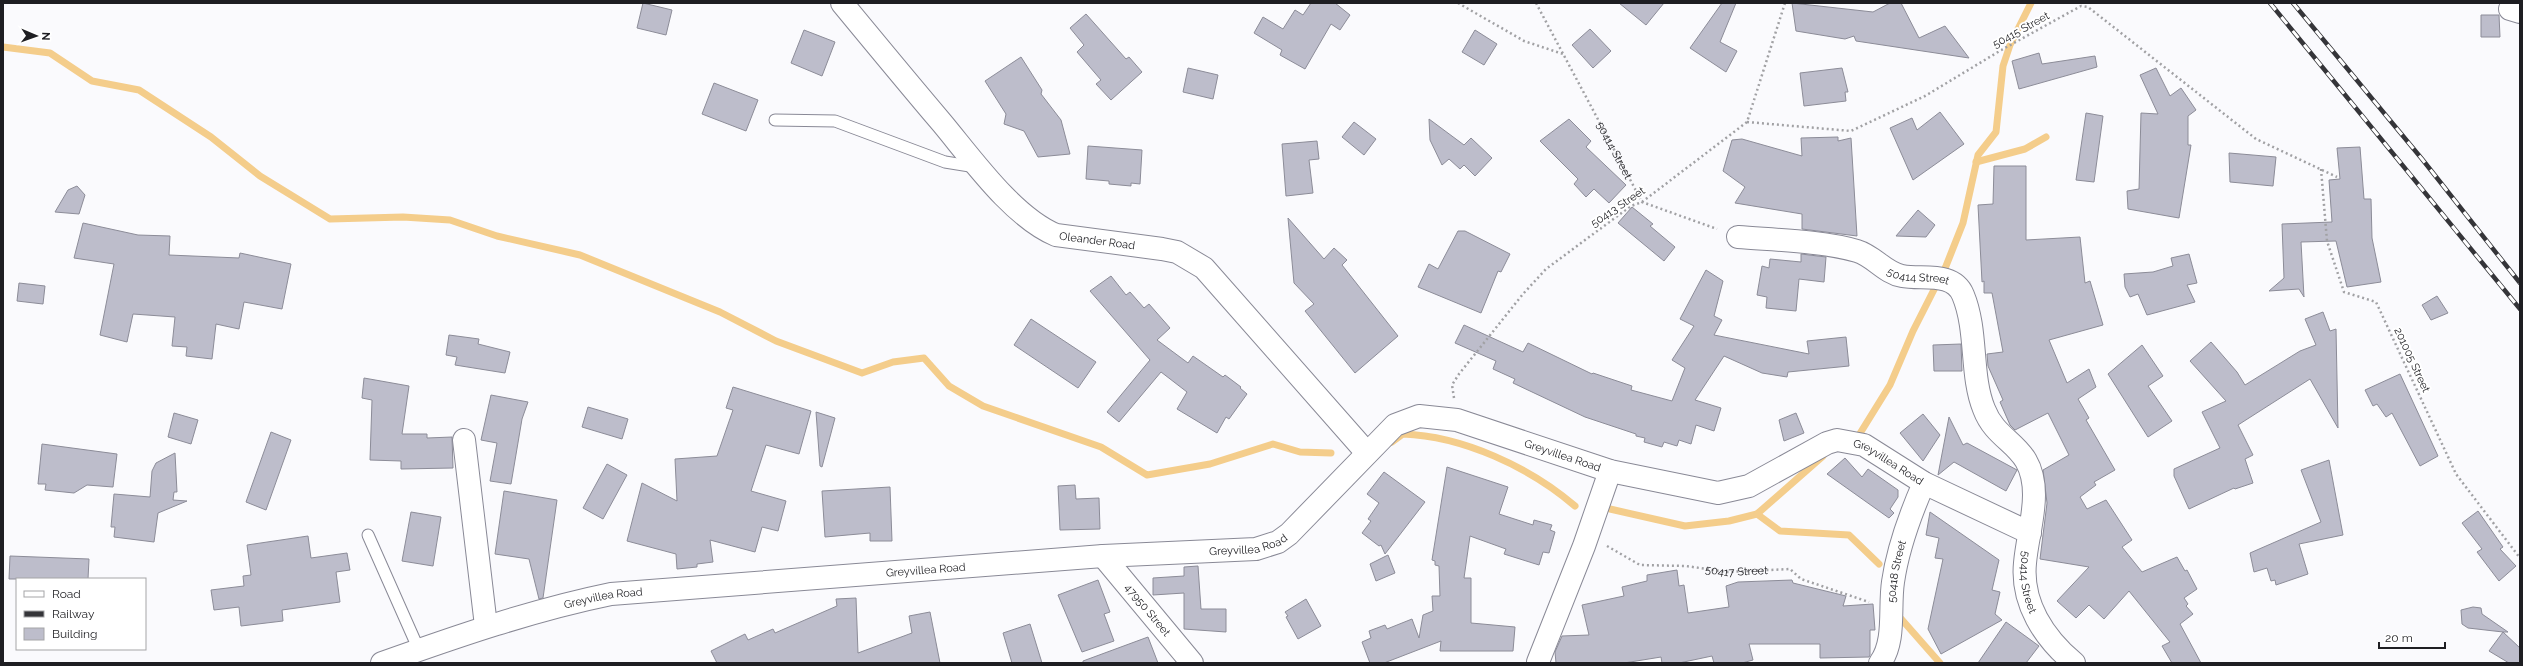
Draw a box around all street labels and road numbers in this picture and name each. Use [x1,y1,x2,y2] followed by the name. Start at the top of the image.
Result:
[1990,9,2052,51] street label: 50415 Street
[1594,120,1635,181] street label: 50414 Street
[1588,184,1648,230] street label: 50413 Street
[1059,229,1136,252] street label: Oleander Road
[1885,265,1952,287] street label: 50414 Street
[2391,326,2433,395] street label: 201005 Street
[1523,436,1603,474] street label: Greyvillea Road
[1852,437,1926,488] street label: Greyvillea Road
[1209,531,1290,558] street label: Greyvillea Road
[1885,538,1909,603] street label: 50418 Street
[2018,550,2040,616] street label: 50414 Street
[885,560,966,579] street label: Greyvillea Road
[1704,562,1768,579] street label: 50417 Street
[1122,581,1174,639] street label: 47950 Street
[562,585,643,611] street label: Greyvillea Road

